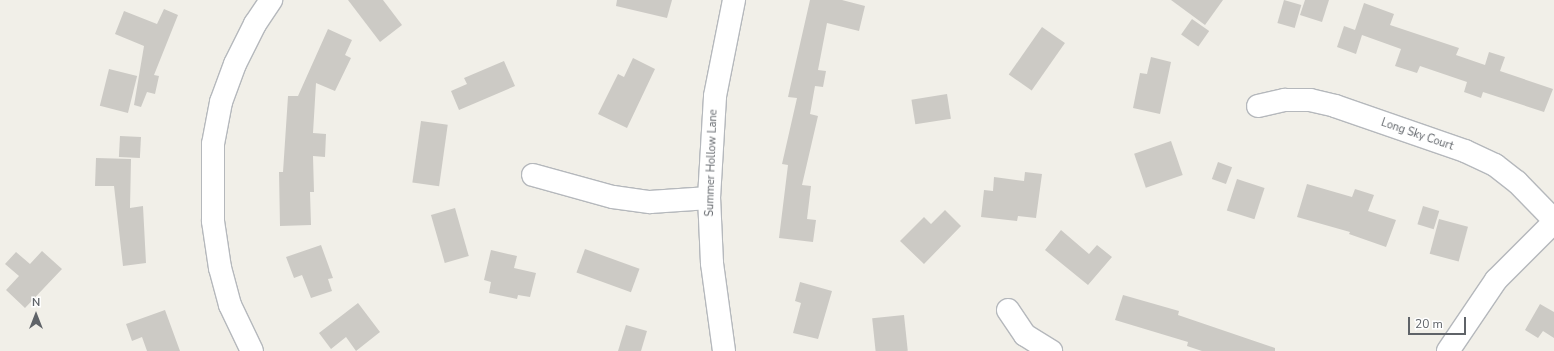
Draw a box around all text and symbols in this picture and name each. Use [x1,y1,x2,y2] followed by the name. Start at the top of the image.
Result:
[704,109,720,217] street label: Summer Hollow Lane
[1379,116,1455,154] street label: Long Sky Court
[16,295,56,335] north arrow
[32,295,40,310] text: N
[1410,309,1468,335] scale bar
[1415,316,1443,332] text: 20 m

